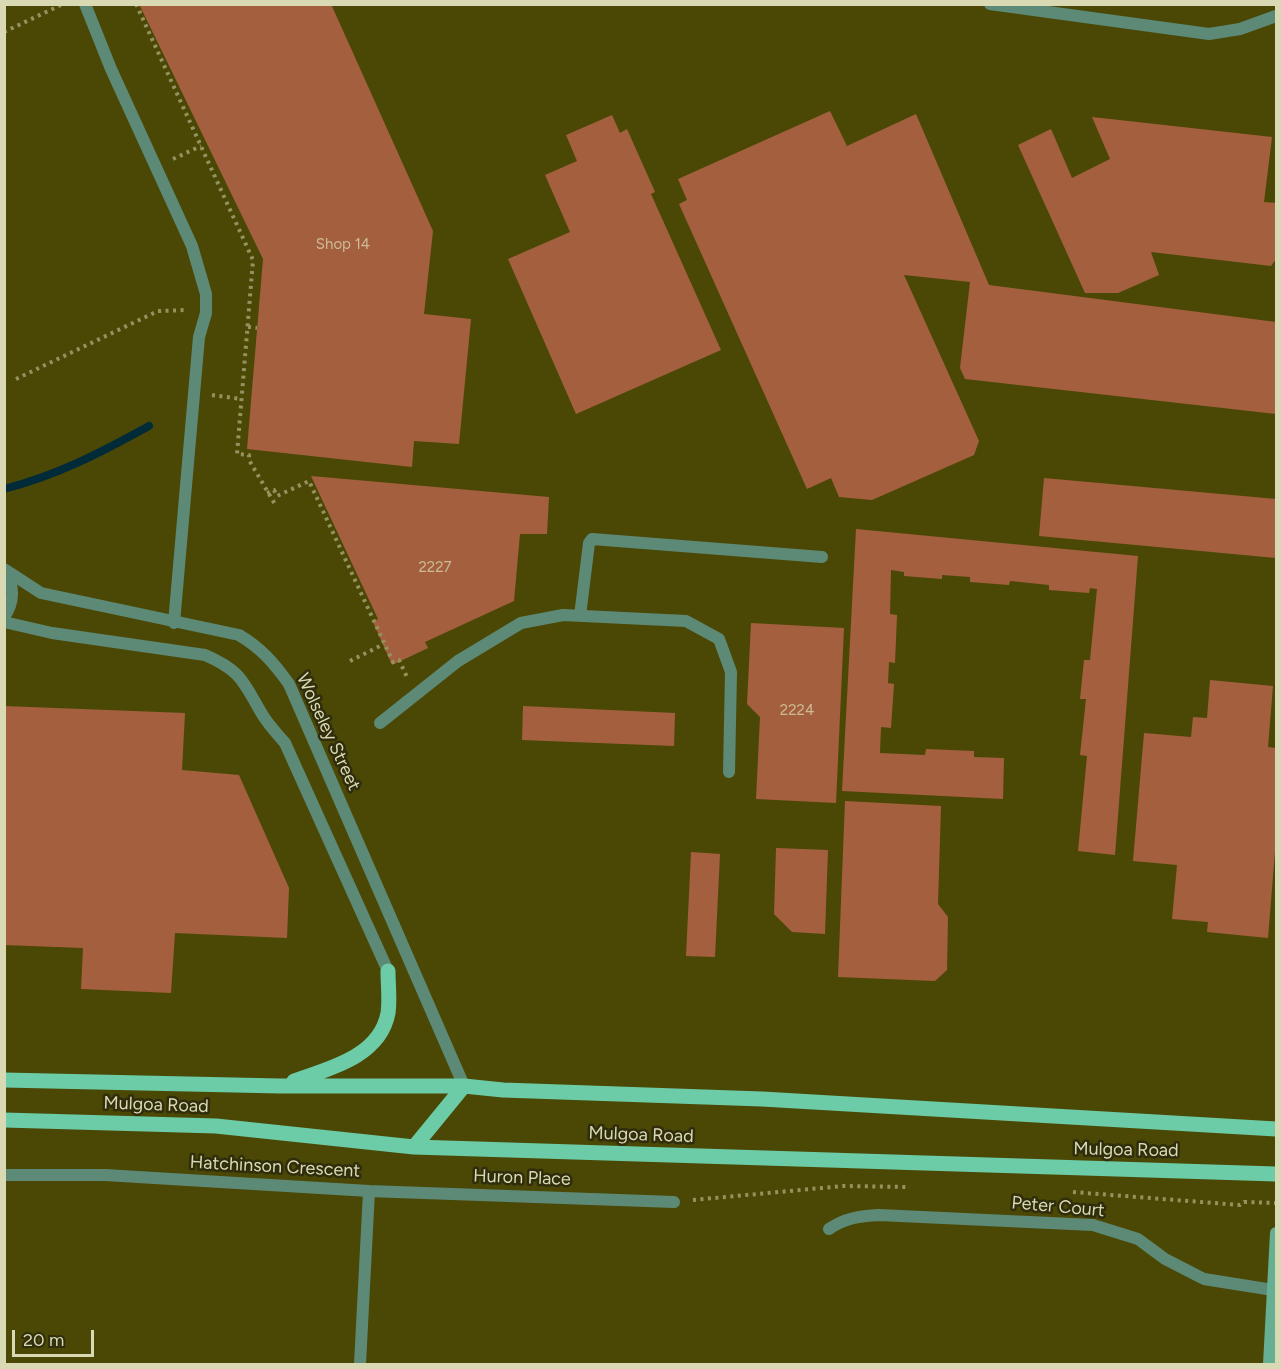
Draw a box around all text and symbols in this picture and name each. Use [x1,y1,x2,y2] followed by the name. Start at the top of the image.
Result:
[316,236,370,254] house number: Shop 14
[418,559,452,577] house number: 2227
[291,670,365,794] street label: Wolseley Street
[780,702,814,720] house number: 2224
[103,1092,209,1118] street label: Mulgoa Road
[588,1122,694,1148] street label: Mulgoa Road
[1073,1138,1179,1162] street label: Mulgoa Road
[189,1152,361,1182] street label: Hatchinson Crescent
[473,1166,571,1190] street label: Huron Place
[1010,1192,1106,1222] street label: Peter Court
[15,1318,98,1356] scale bar
[23,1329,64,1351] text: 20 m

